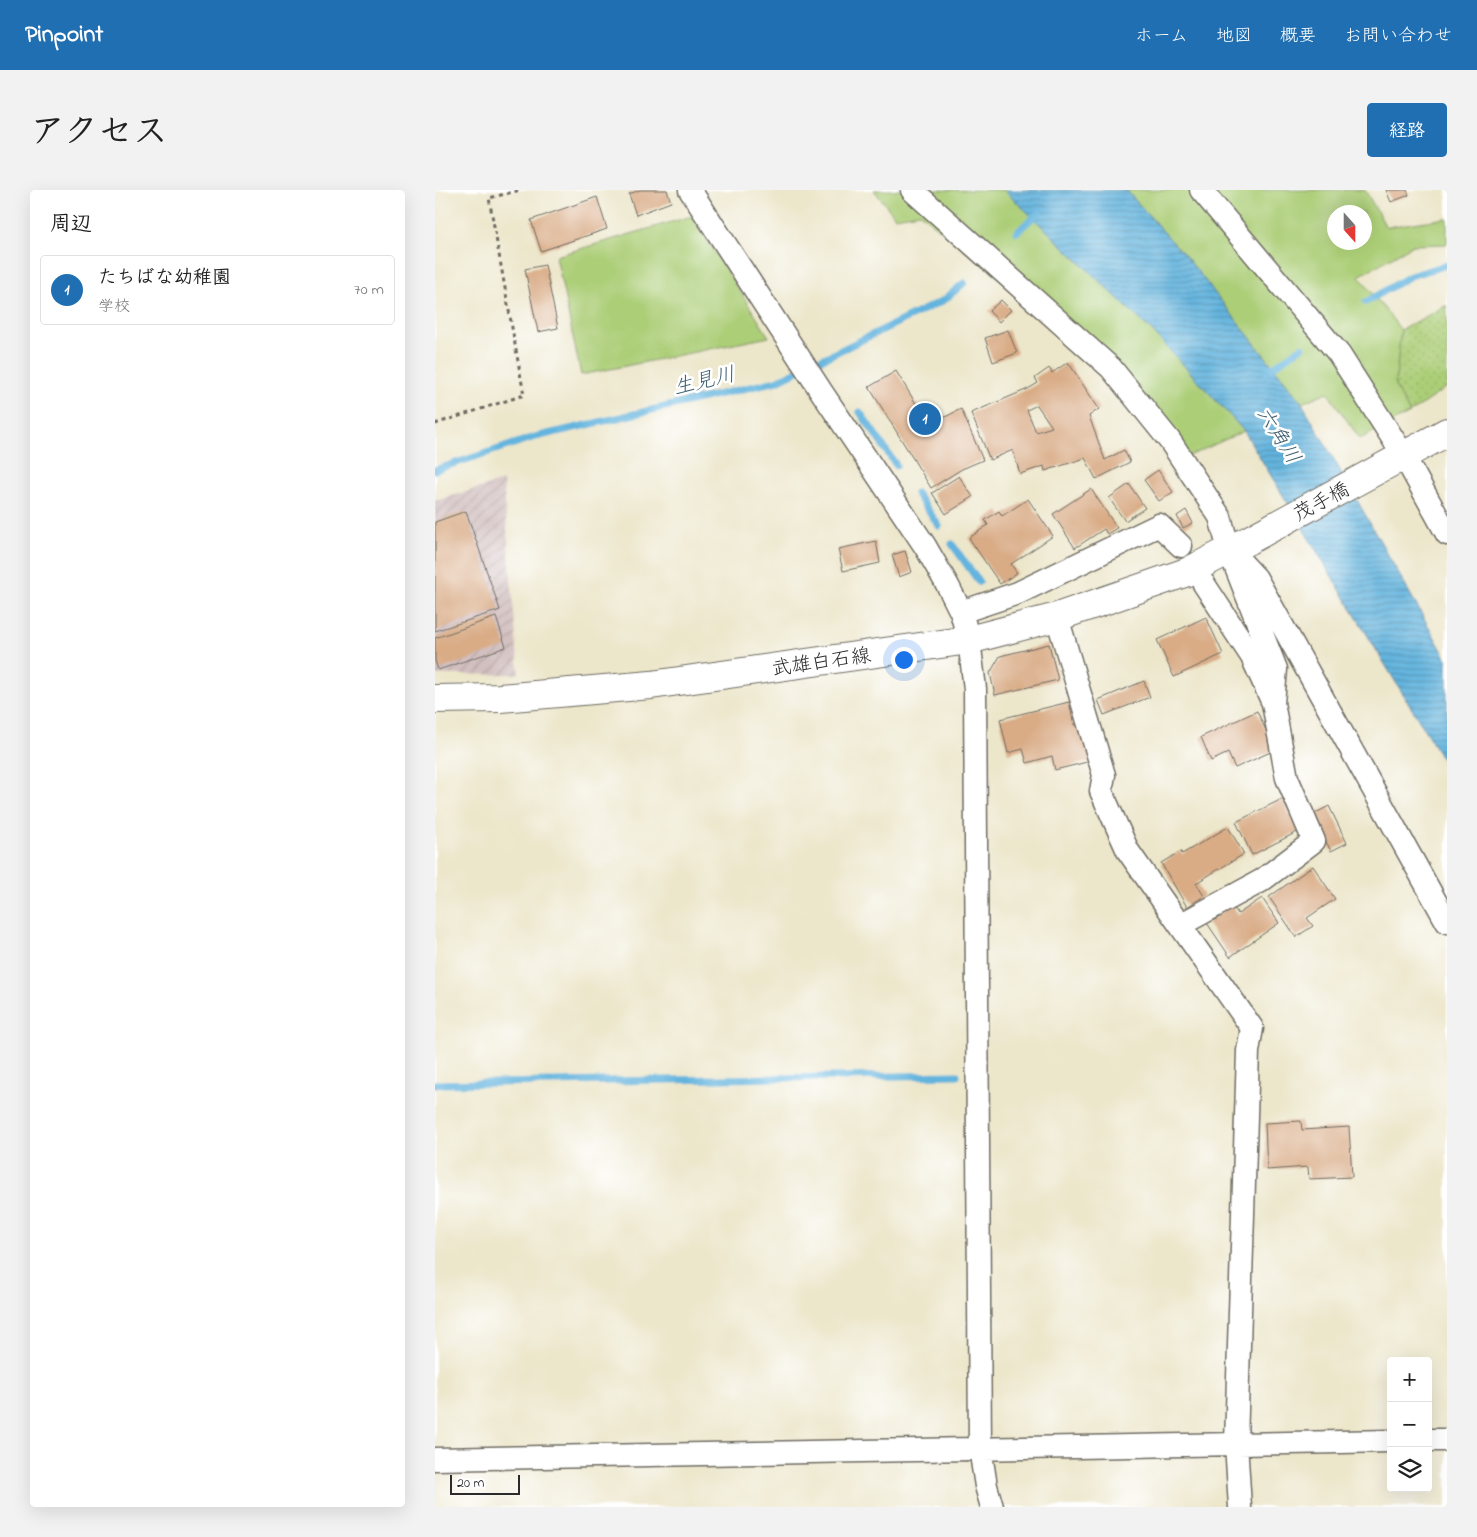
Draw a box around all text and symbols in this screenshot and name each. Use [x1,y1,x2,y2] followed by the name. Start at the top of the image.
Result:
[25,18,103,53] text: Pinpoint
[1135,24,1188,50] text: ホーム
[1216,24,1252,50] text: 地図
[1280,24,1316,50] text: 概要
[1344,24,1452,50] text: お問い合わせ
[1367,103,1447,157] button: 経路
[30,108,168,159] text: アクセス
[1327,205,1372,250] north arrow
[50,210,92,240] text: 周辺
[98,265,231,292] text: たちばな幼稚園
[64,278,70,302] text: 1
[354,278,384,302] text: 70 m
[98,295,130,319] text: 学校
[670,360,739,404] water label: 生見川
[909,400,941,438] pin: 1
[1248,401,1307,471] water label: 六角川
[1289,476,1355,530] street label: 茂手橋
[770,642,873,685] street label: 武雄白石線
[891,647,917,673] your location
[1387,1357,1432,1492] map controls
[1387,1357,1432,1402] button: +
[1387,1402,1432,1447] button: −
[1387,1447,1432,1492] button: layers
[450,1472,520,1495] scale bar
[457,1473,484,1494] text: 20 m

